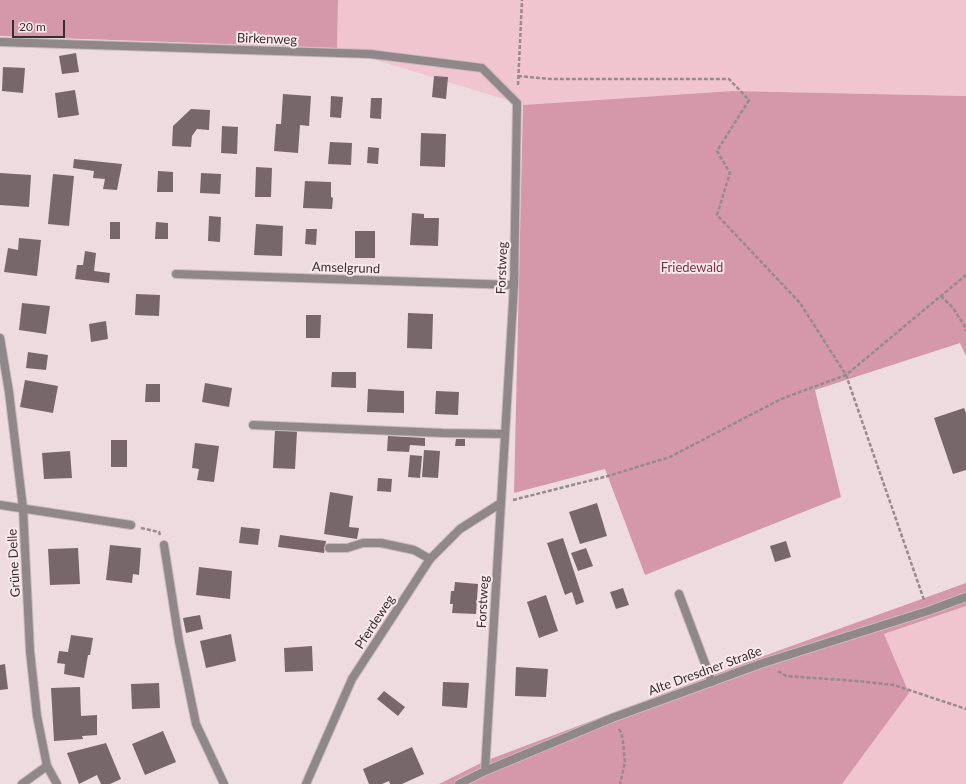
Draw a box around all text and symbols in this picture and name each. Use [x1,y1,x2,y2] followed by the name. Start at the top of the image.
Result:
[14,12,67,38] scale bar
[19,19,46,34] text: 20 m
[237,30,297,48] street label: Birkenweg
[493,241,511,295] street label: Forstweg
[312,259,380,277] street label: Amselgrund
[661,260,723,276] park label: Friedewald
[4,528,24,598] street label: Grüne Delle
[474,575,492,629] street label: Forstweg
[352,592,398,652] street label: Pferdeweg
[646,643,764,699] street label: Alte Dresdner Straße

